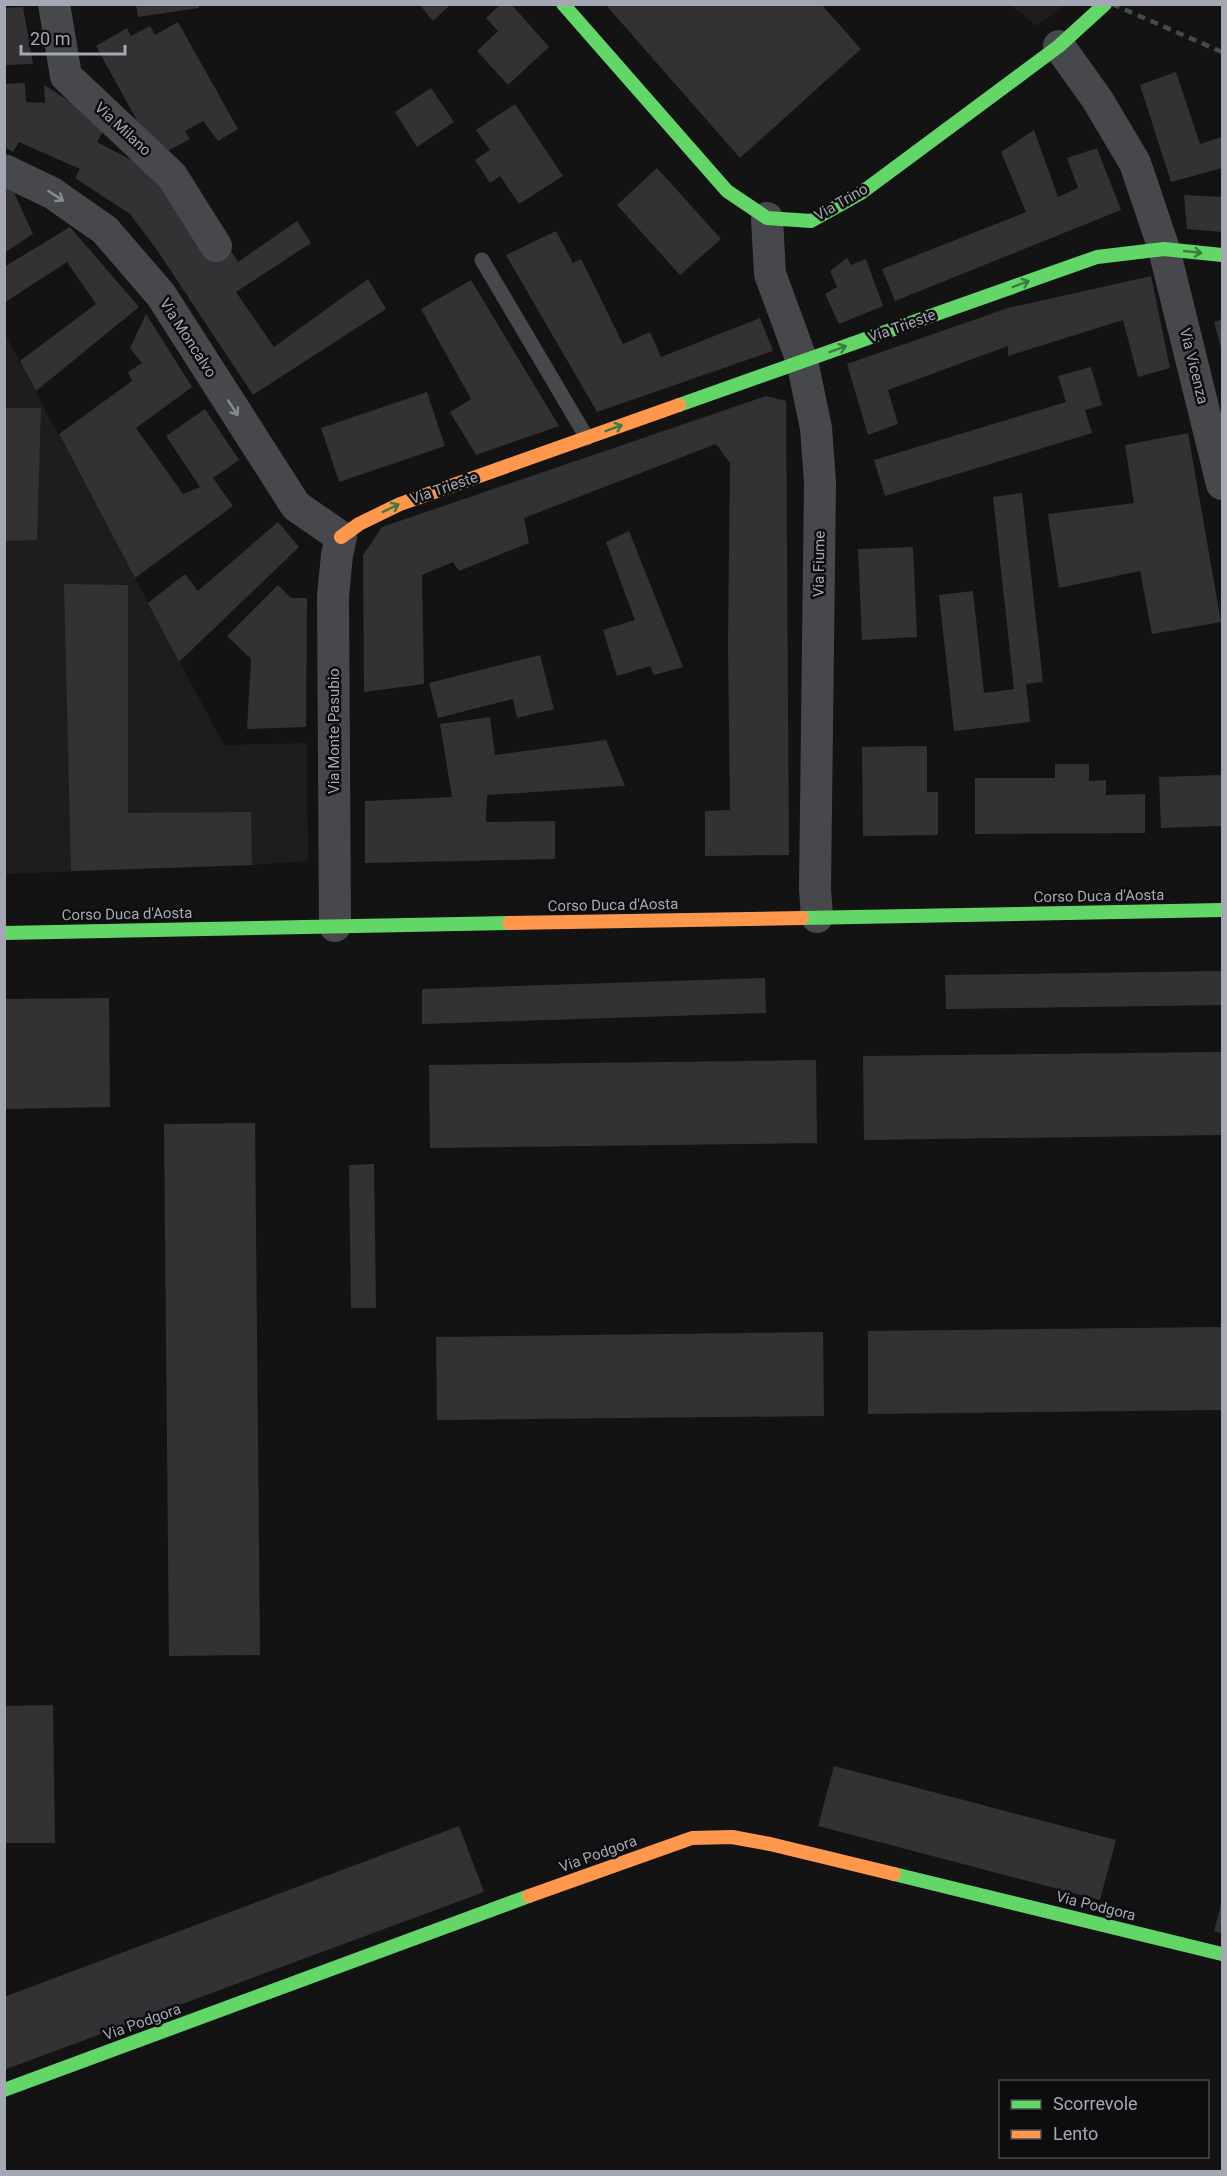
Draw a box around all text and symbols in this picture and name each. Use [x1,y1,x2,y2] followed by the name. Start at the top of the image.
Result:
[21,18,124,56] scale bar
[30,28,70,49] text: 20 m
[91,98,155,160] street label: Via Milano
[811,180,871,224] street label: Via Trino
[48,190,65,203] one-way arrow
[1183,247,1203,258] one-way arrow
[1012,277,1030,288] one-way arrow
[156,295,220,381] street label: Via Moncalvo
[866,305,938,347] street label: Via Trieste
[1176,326,1212,406] street label: Via Vicenza
[828,342,847,353] one-way arrow
[227,399,239,416] one-way arrow
[604,421,623,432] one-way arrow
[408,468,480,508] street label: Via Trieste
[382,501,400,513] one-way arrow
[809,531,829,597] street label: Via Fiume
[325,668,343,794] street label: Via Monte Pasubio
[1034,886,1164,906] street label: Corso Duca d'Aosta
[548,895,678,915] street label: Corso Duca d'Aosta
[62,904,192,924] street label: Corso Duca d'Aosta
[557,1832,639,1876] street label: Via Podgora
[1054,1887,1138,1925] street label: Via Podgora
[101,2000,183,2044] street label: Via Podgora
[999,2080,1209,2158] legend
[1053,2093,1138,2114] text: Scorrevole
[1053,2123,1098,2144] text: Lento

